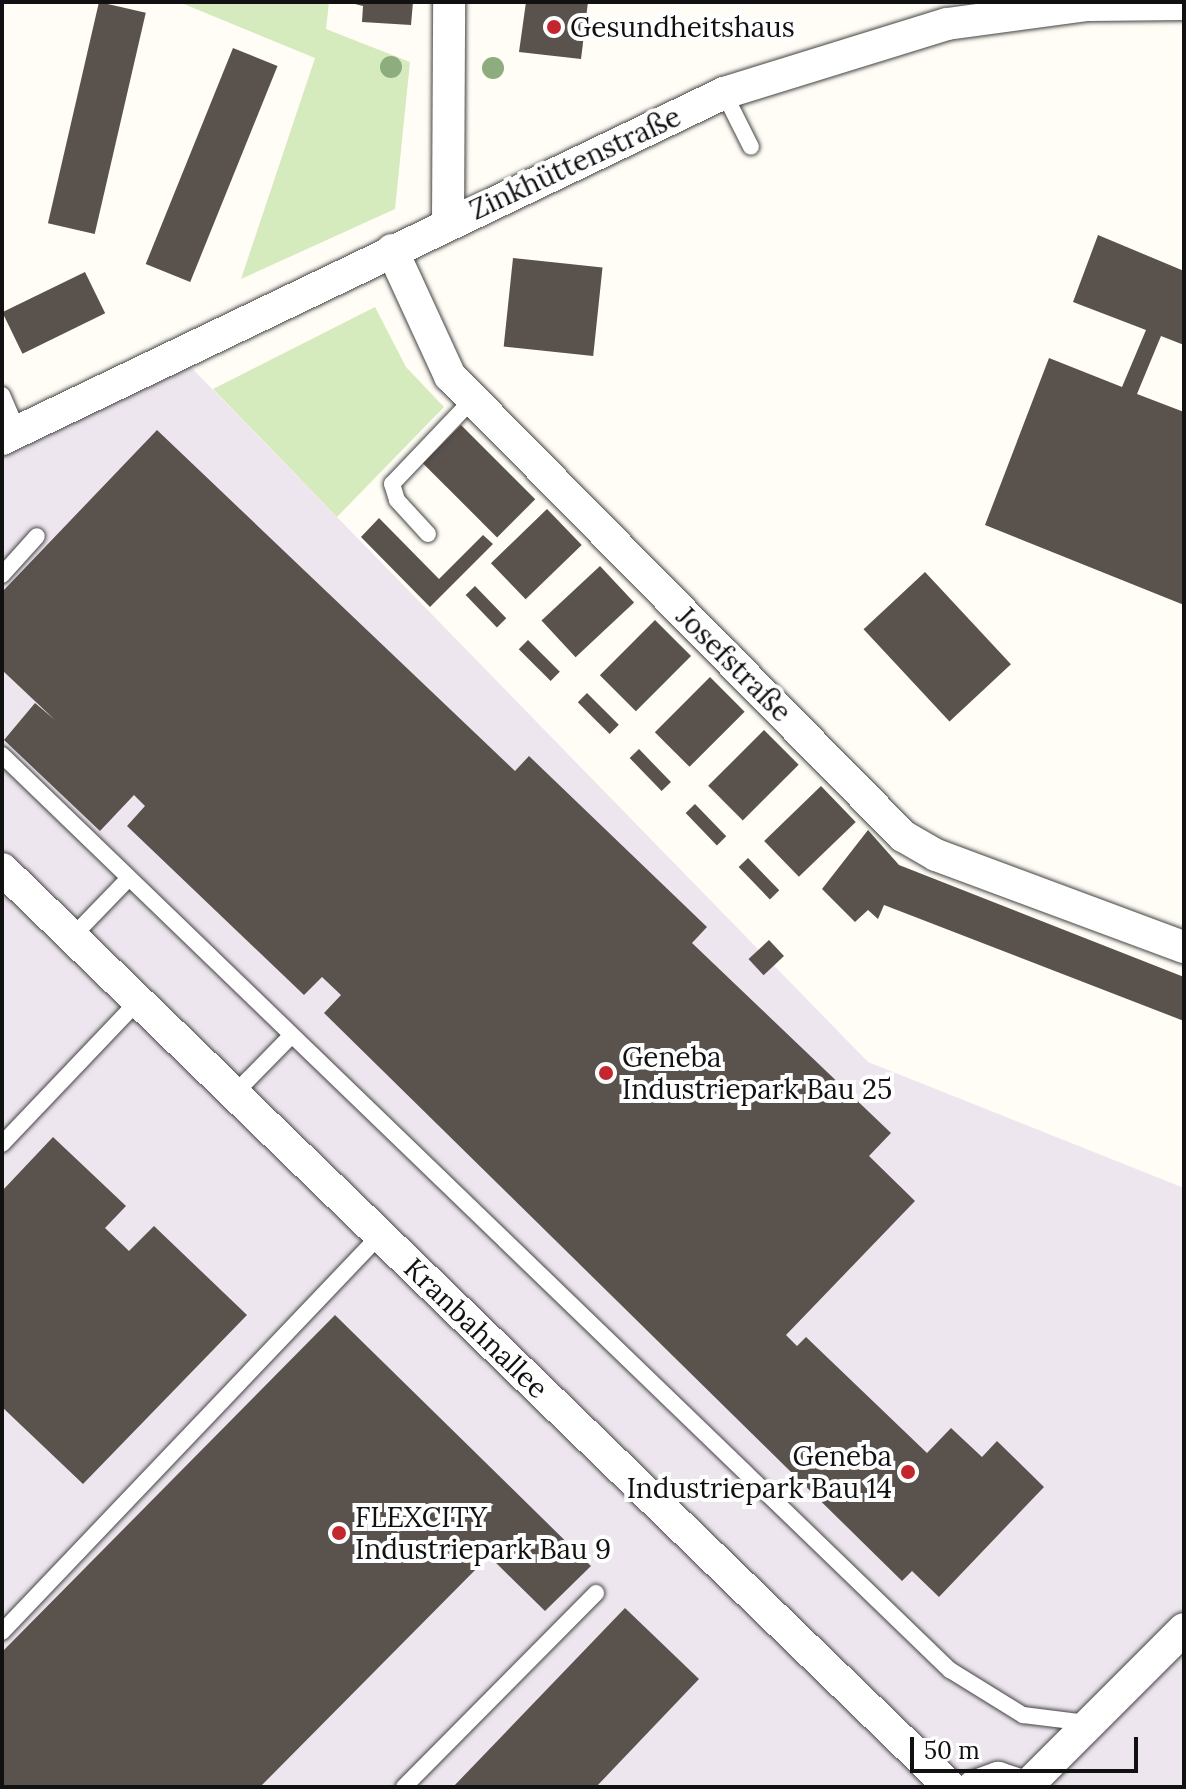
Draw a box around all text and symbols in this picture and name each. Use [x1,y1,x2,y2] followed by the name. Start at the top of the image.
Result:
[570,10,795,44] place label: Gesundheitshaus
[545,18,563,36] marker: Gesundheitshaus
[464,99,686,227] street label: Zinkhüttenstraße
[670,600,798,728] street label: Josefstraße
[622,1040,892,1106] place label: Geneba Industriepark Bau 25
[597,1064,615,1082] marker: Geneba Industriepark Bau 25
[397,1251,555,1405] street label: Kranbahnallee
[627,1439,892,1505] place label: Geneba Industriepark Bau 14
[899,1463,917,1481] marker: Geneba Industriepark Bau 14
[355,1500,611,1566] place label: FLEXCITY Industriepark Bau 9
[330,1524,348,1542] marker: FLEXCITY Industriepark Bau 9
[914,1721,1142,1771] scale bar
[924,1735,980,1766] text: 50 m

